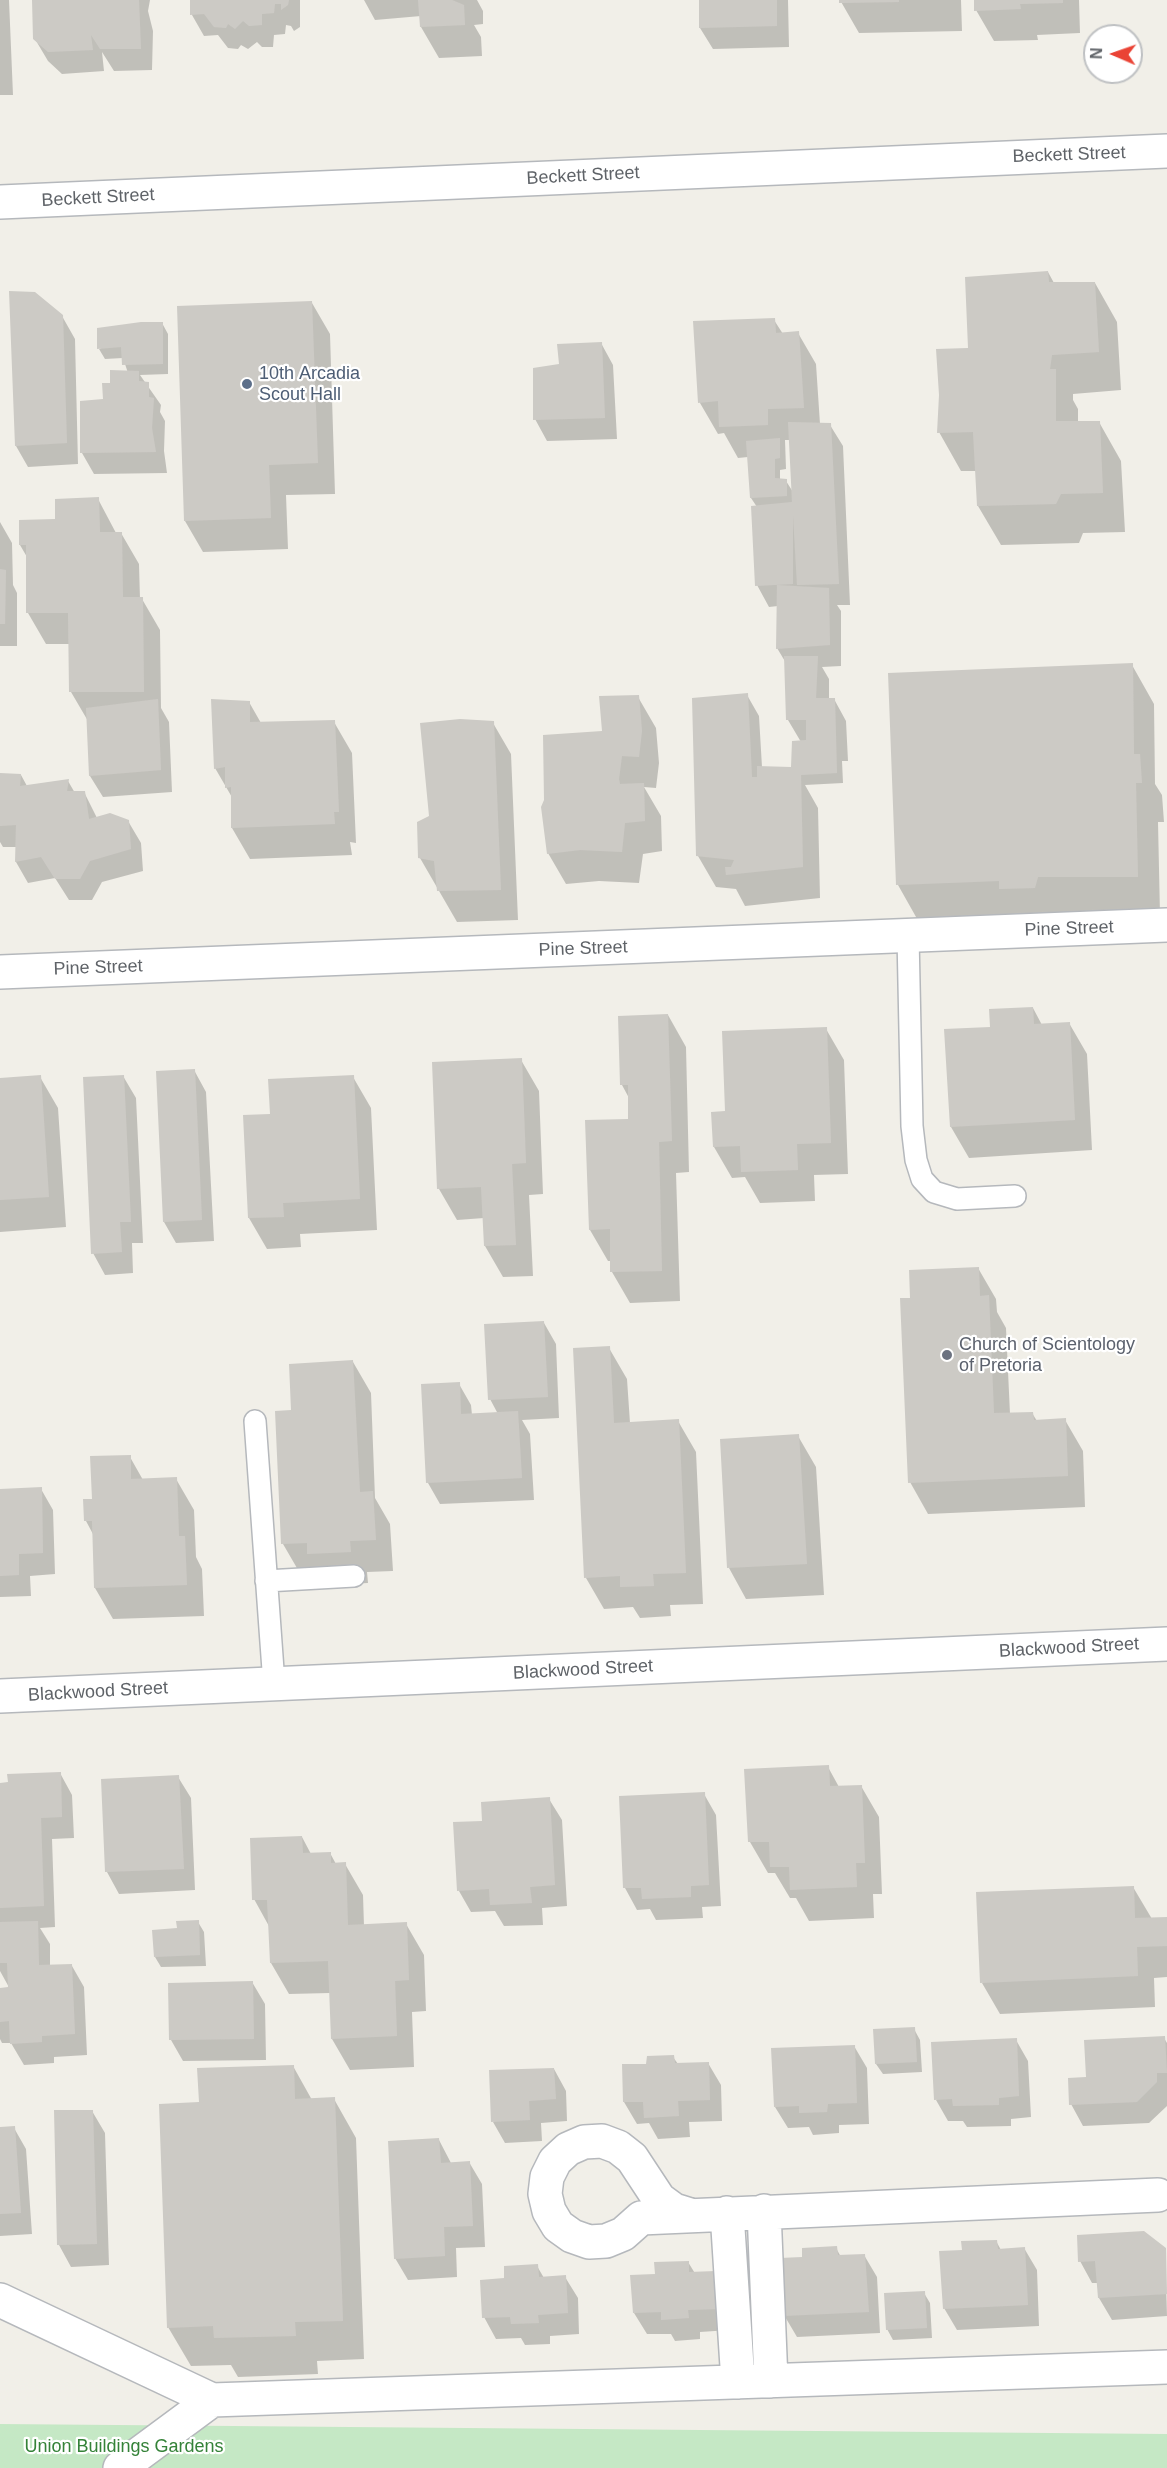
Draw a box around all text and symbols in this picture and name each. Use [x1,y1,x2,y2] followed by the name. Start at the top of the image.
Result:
[1083,24,1143,84] north arrow
[1088,47,1105,59] text: N
[1012,142,1126,168] street label: Beckett Street
[526,162,640,190] street label: Beckett Street
[41,184,155,212] street label: Beckett Street
[259,363,360,406] place label: 10th Arcadia Scout Hall
[240,377,254,391] marker: 10th Arcadia Scout Hall
[1024,917,1114,941] street label: Pine Street
[538,937,628,961] street label: Pine Street
[53,956,143,980] street label: Pine Street
[959,1334,1135,1376] place label: Church of Scientology of Pretoria
[940,1348,954,1362] marker: Church of Scientology of Pretoria
[998,1634,1140,1662] street label: Blackwood Street
[512,1656,654,1684] street label: Blackwood Street
[27,1678,169,1706] street label: Blackwood Street
[24,2436,224,2458] park label: Union Buildings Gardens

